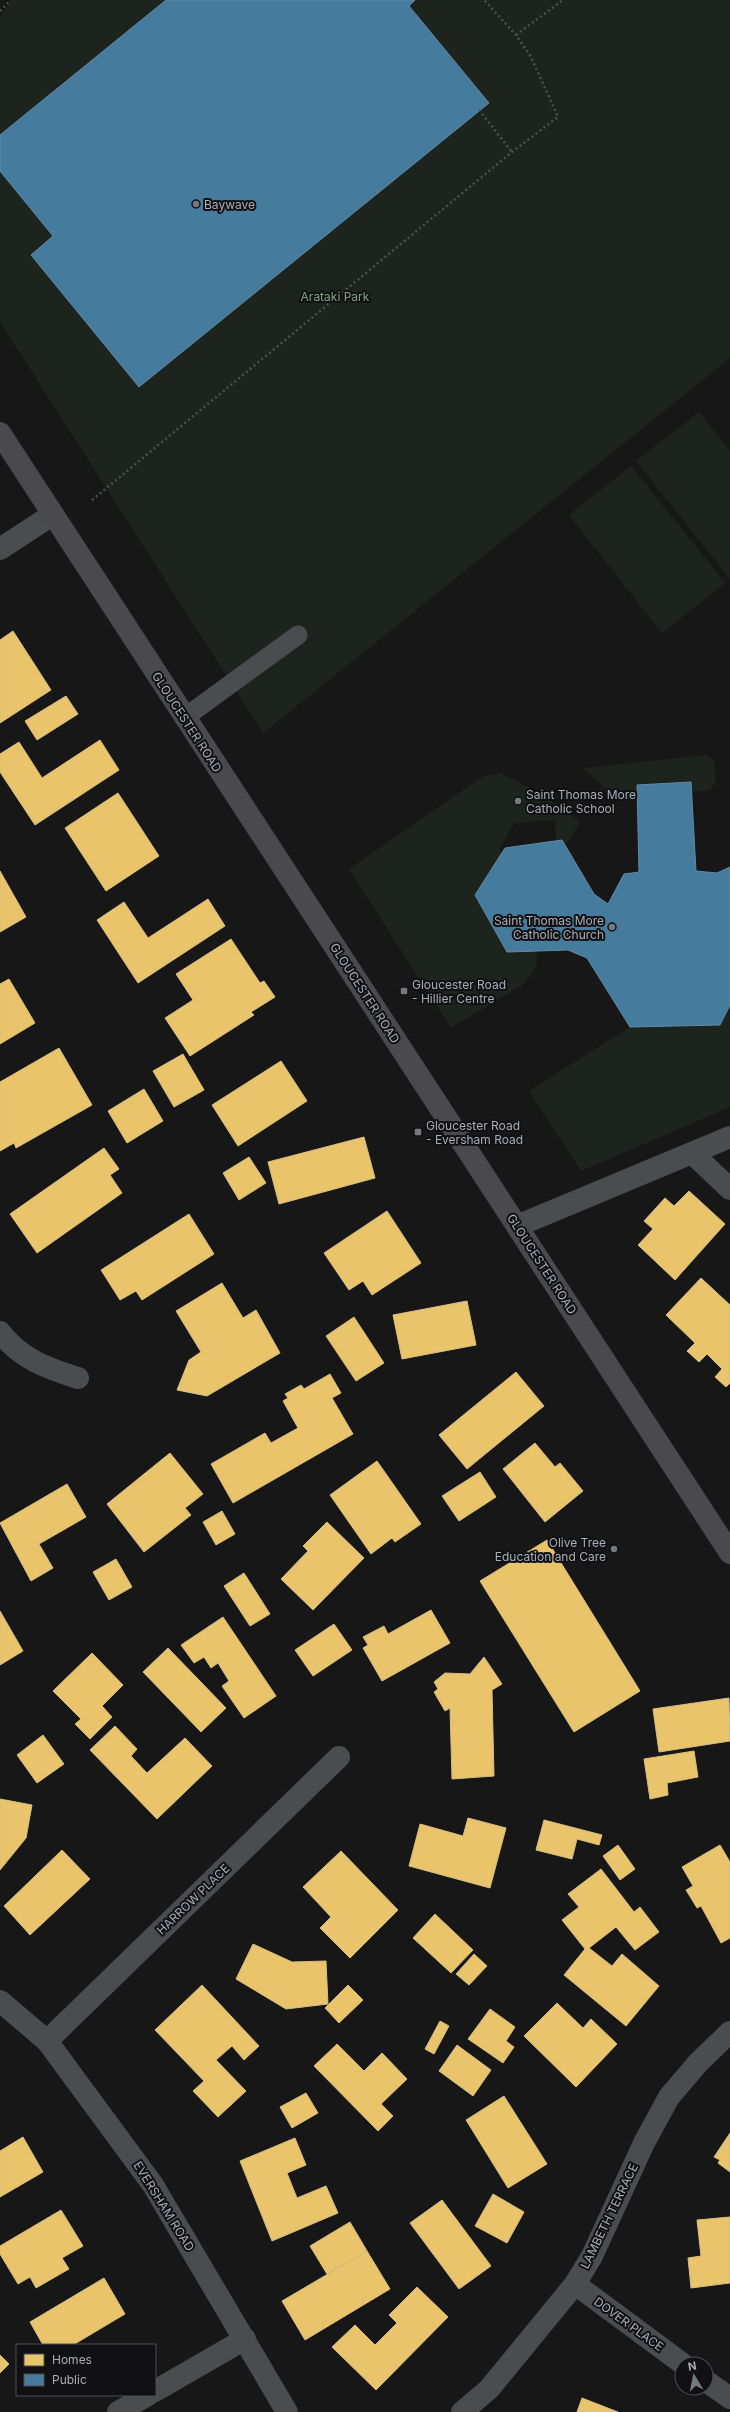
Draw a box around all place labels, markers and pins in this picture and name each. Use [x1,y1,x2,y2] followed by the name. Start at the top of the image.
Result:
[204,197,255,212] place label: Baywave
[191,199,201,209] marker: Baywave
[526,787,636,816] place label: Saint Thomas More Catholic School
[513,796,523,806] marker: Saint Thomas More Catholic School
[494,913,604,942] place label: Saint Thomas More Catholic Church
[607,922,617,932] marker: Saint Thomas More Catholic Church
[412,977,506,1006] place label: Gloucester Road - Hillier Centre
[399,986,409,996] marker: Gloucester Road - Hillier Centre
[426,1118,523,1147] place label: Gloucester Road - Eversham Road
[413,1127,423,1137] marker: Gloucester Road - Eversham Road
[495,1535,606,1564] place label: Olive Tree Education and Care
[609,1544,619,1554] marker: Olive Tree Education and Care

